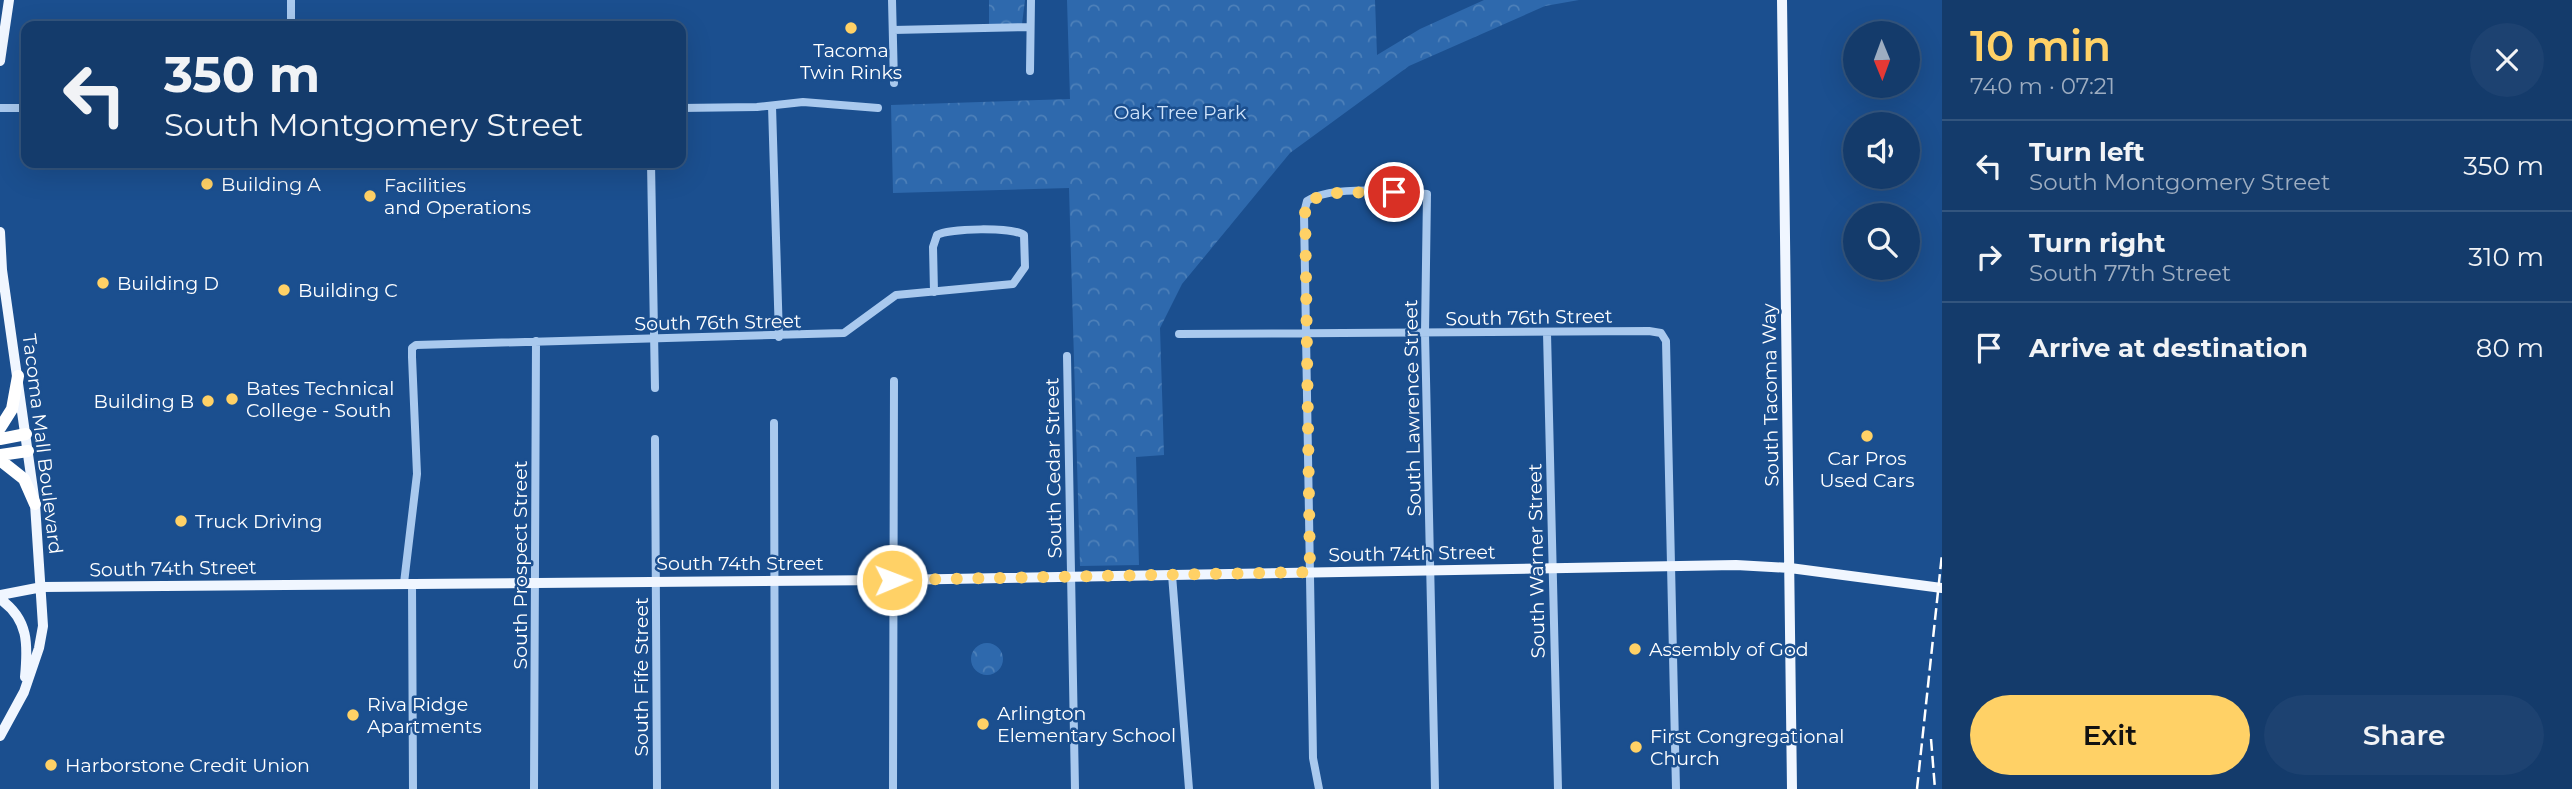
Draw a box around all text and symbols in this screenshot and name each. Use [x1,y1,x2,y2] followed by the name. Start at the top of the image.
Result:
[843,20,859,36] marker: Tacoma Twin Rinks
[1970,20,2111,72] text: 10 min
[1843,21,1920,98] north arrow
[1843,21,1920,280] map controls
[2470,23,2544,97] button: close
[800,39,902,84] place label: Tacoma Twin Rinks
[164,45,320,104] text: 350 m
[49,49,140,140] icon: left
[1970,72,2115,100] text: 740 m · 07:21
[1114,101,1247,124] park label: Oak Tree Park
[164,105,583,144] text: South Montgomery Street
[1843,112,1920,189] button: sound
[2029,136,2145,168] text: Turn left
[1970,147,2008,185] icon: left
[2463,150,2544,182] text: 350 m
[1364,162,1424,222] pin
[2029,168,2330,196] text: South Montgomery Street
[221,173,321,196] place label: Building A
[1375,173,1413,211] icon: arrive
[384,174,531,219] place label: Facilities and Operations
[199,176,215,192] marker: Building A
[362,188,378,204] marker: Facilities and Operations
[1843,203,1920,280] button: search
[2029,227,2165,259] text: Turn right
[1970,238,2008,276] icon: right
[2468,241,2544,273] text: 310 m
[2029,259,2231,287] text: South 77th Street
[117,272,219,295] place label: Building D
[95,275,111,291] marker: Building D
[298,279,398,302] place label: Building C
[276,282,292,298] marker: Building C
[1399,299,1426,517] street label: South Lawrence Street
[1757,302,1784,487] street label: South Tacoma Way
[1445,305,1613,330] street label: South 76th Street
[634,310,802,335] street label: South 76th Street
[1970,329,2008,367] icon: arrive
[2029,332,2308,364] text: Arrive at destination
[2476,332,2544,364] text: 80 m
[18,333,67,555] street label: Tacoma Mall Boulevard
[246,377,394,422] place label: Bates Technical College - South
[1040,377,1067,558] street label: South Cedar Street
[94,390,194,413] place label: Building B
[224,391,240,407] marker: Bates Technical College - South
[200,393,216,409] marker: Building B
[1859,428,1875,444] marker: Car Pros Used Cars
[1819,447,1915,492] place label: Car Pros Used Cars
[509,460,532,669] street label: South Prospect Street
[1523,463,1550,659] street label: South Warner Street
[195,510,322,533] place label: Truck Driving
[173,513,189,529] marker: Truck Driving
[1328,541,1496,566] street label: South 74th Street
[855,543,929,617] position arrow
[656,552,824,575] street label: South 74th Street
[89,556,257,581] street label: South 74th Street
[630,597,653,757] street label: South Fife Street
[1649,638,1809,661] place label: Assembly of God
[1627,641,1643,657] marker: Assembly of God
[367,693,482,738] place label: Riva Ridge Apartments
[1970,695,2250,775] button: Exit
[2264,695,2544,775] button: Share
[997,702,1176,747] place label: Arlington Elementary School
[345,707,361,723] marker: Riva Ridge Apartments
[975,716,991,732] marker: Arlington Elementary School
[1650,725,1844,770] place label: First Congregational Church
[1628,739,1644,755] marker: First Congregational Church
[65,754,310,777] place label: Harborstone Credit Union
[43,757,59,773] marker: Harborstone Credit Union

